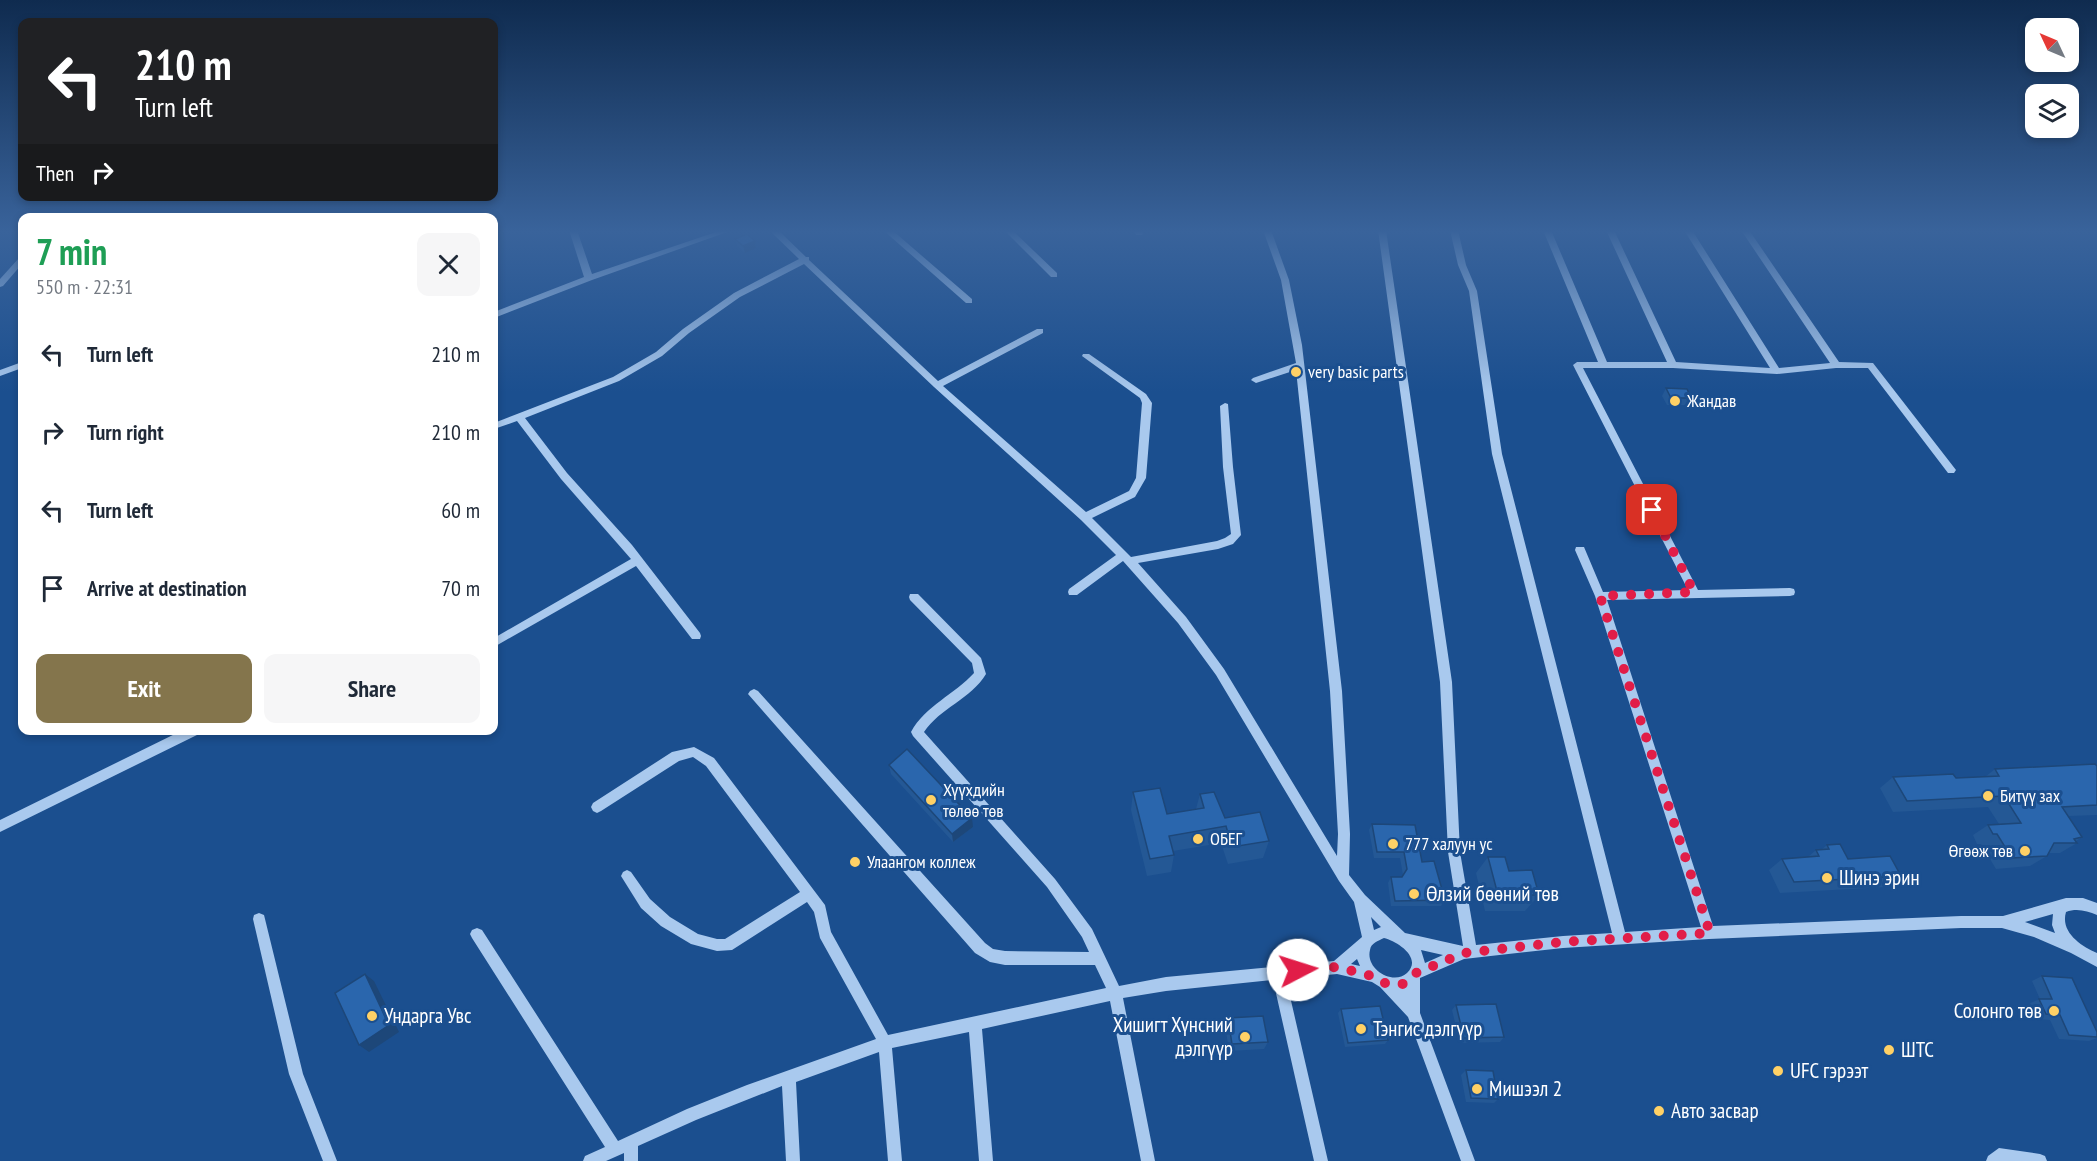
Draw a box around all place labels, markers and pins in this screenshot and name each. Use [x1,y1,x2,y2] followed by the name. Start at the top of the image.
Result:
[1308,360,1404,383] place label: very basic parts
[1289,365,1303,379] marker: very basic parts
[1686,389,1736,412] place label: Жандав
[1668,394,1682,408] marker: Жандав
[1626,484,1677,535] pin
[943,778,1005,822] place label: Хүүхдийн төлөө төв
[2000,784,2061,807] place label: Битүү зах
[1981,789,1995,803] marker: Битүү зах
[924,793,938,807] marker: Хүүхдийн төлөө төв
[1210,827,1243,850] place label: ОБЕГ
[1191,832,1205,846] marker: ОБЕГ
[1405,832,1493,855] place label: 777 халуун ус
[1386,837,1400,851] marker: 777 халуун ус
[1948,839,2013,862] place label: Өгөөж төв
[2018,844,2032,858] marker: Өгөөж төв
[867,850,976,873] place label: Улаангом коллеж
[848,855,862,869] marker: Улаангом коллеж
[1839,864,1920,891] place label: Шинэ эрин
[1820,871,1834,885] marker: Шинэ эрин
[1426,880,1559,907] place label: Өлзий бөөний төв
[1407,887,1421,901] marker: Өлзий бөөний төв
[1954,997,2042,1024] place label: Солонго төв
[384,1002,472,1029] place label: Ундарга Увс
[2047,1004,2061,1018] marker: Солонго төв
[365,1009,379,1023] marker: Ундарга Увс
[1113,1011,1233,1062] place label: Хишигт Хүнсний дэлгүүр
[1373,1015,1482,1042] place label: Тэнгис дэлгүүр
[1354,1022,1368,1036] marker: Тэнгис дэлгүүр
[1238,1030,1252,1044] marker: Хишигт Хүнсний дэлгүүр
[1901,1036,1934,1063] place label: ШТС
[1882,1043,1896,1057] marker: ШТС
[1790,1057,1869,1084] place label: UFC гэрээт
[1771,1064,1785,1078] marker: UFC гэрээт
[1489,1075,1562,1102] place label: Мишээл 2
[1470,1082,1484,1096] marker: Мишээл 2
[1671,1097,1759,1124] place label: Авто засвар
[1652,1104,1666,1118] marker: Авто засвар

